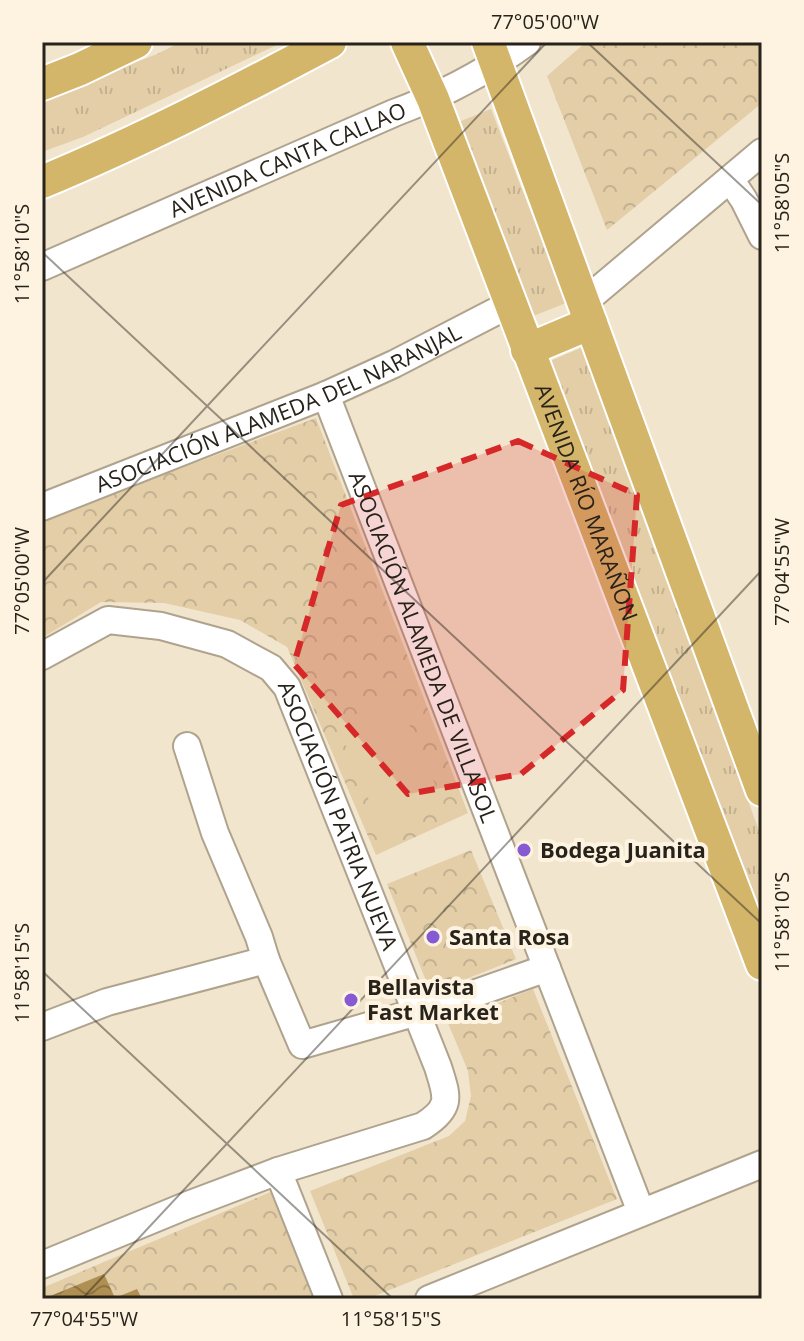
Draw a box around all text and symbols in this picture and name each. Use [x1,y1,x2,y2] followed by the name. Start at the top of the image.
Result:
[491,8,600,35] text: 77°05'00"W
[164,94,410,224] street label: AVENIDA CANTA CALLAO
[768,153,795,253] text: 11°58'05"S
[8,204,35,304] text: 11°58'10"S
[91,316,466,499] street label: ASOCIACIÓN ALAMEDA DEL NARANJAL
[529,379,646,625] street label: AVENIDA RÍO MARAÑON
[343,467,505,827] street label: ASOCIACIÓN ALAMEDA DE VILLASOL
[768,517,795,626] text: 77°04'55"W
[8,526,35,635] text: 77°05'00"W
[272,676,406,954] street label: ASOCIACIÓN PATRIA NUEVA
[540,834,706,864] place label: Bodega Juanita
[515,841,533,859] marker: Bodega Juanita
[768,872,795,972] text: 11°58'10"S
[449,921,570,951] place label: Santa Rosa
[8,923,35,1023] text: 11°58'15"S
[424,928,442,946] marker: Santa Rosa
[367,971,499,1026] place label: Bellavista Fast Market
[342,991,360,1009] marker: Bellavista Fast Market
[30,1305,139,1332] text: 77°04'55"W
[341,1305,441,1332] text: 11°58'15"S

